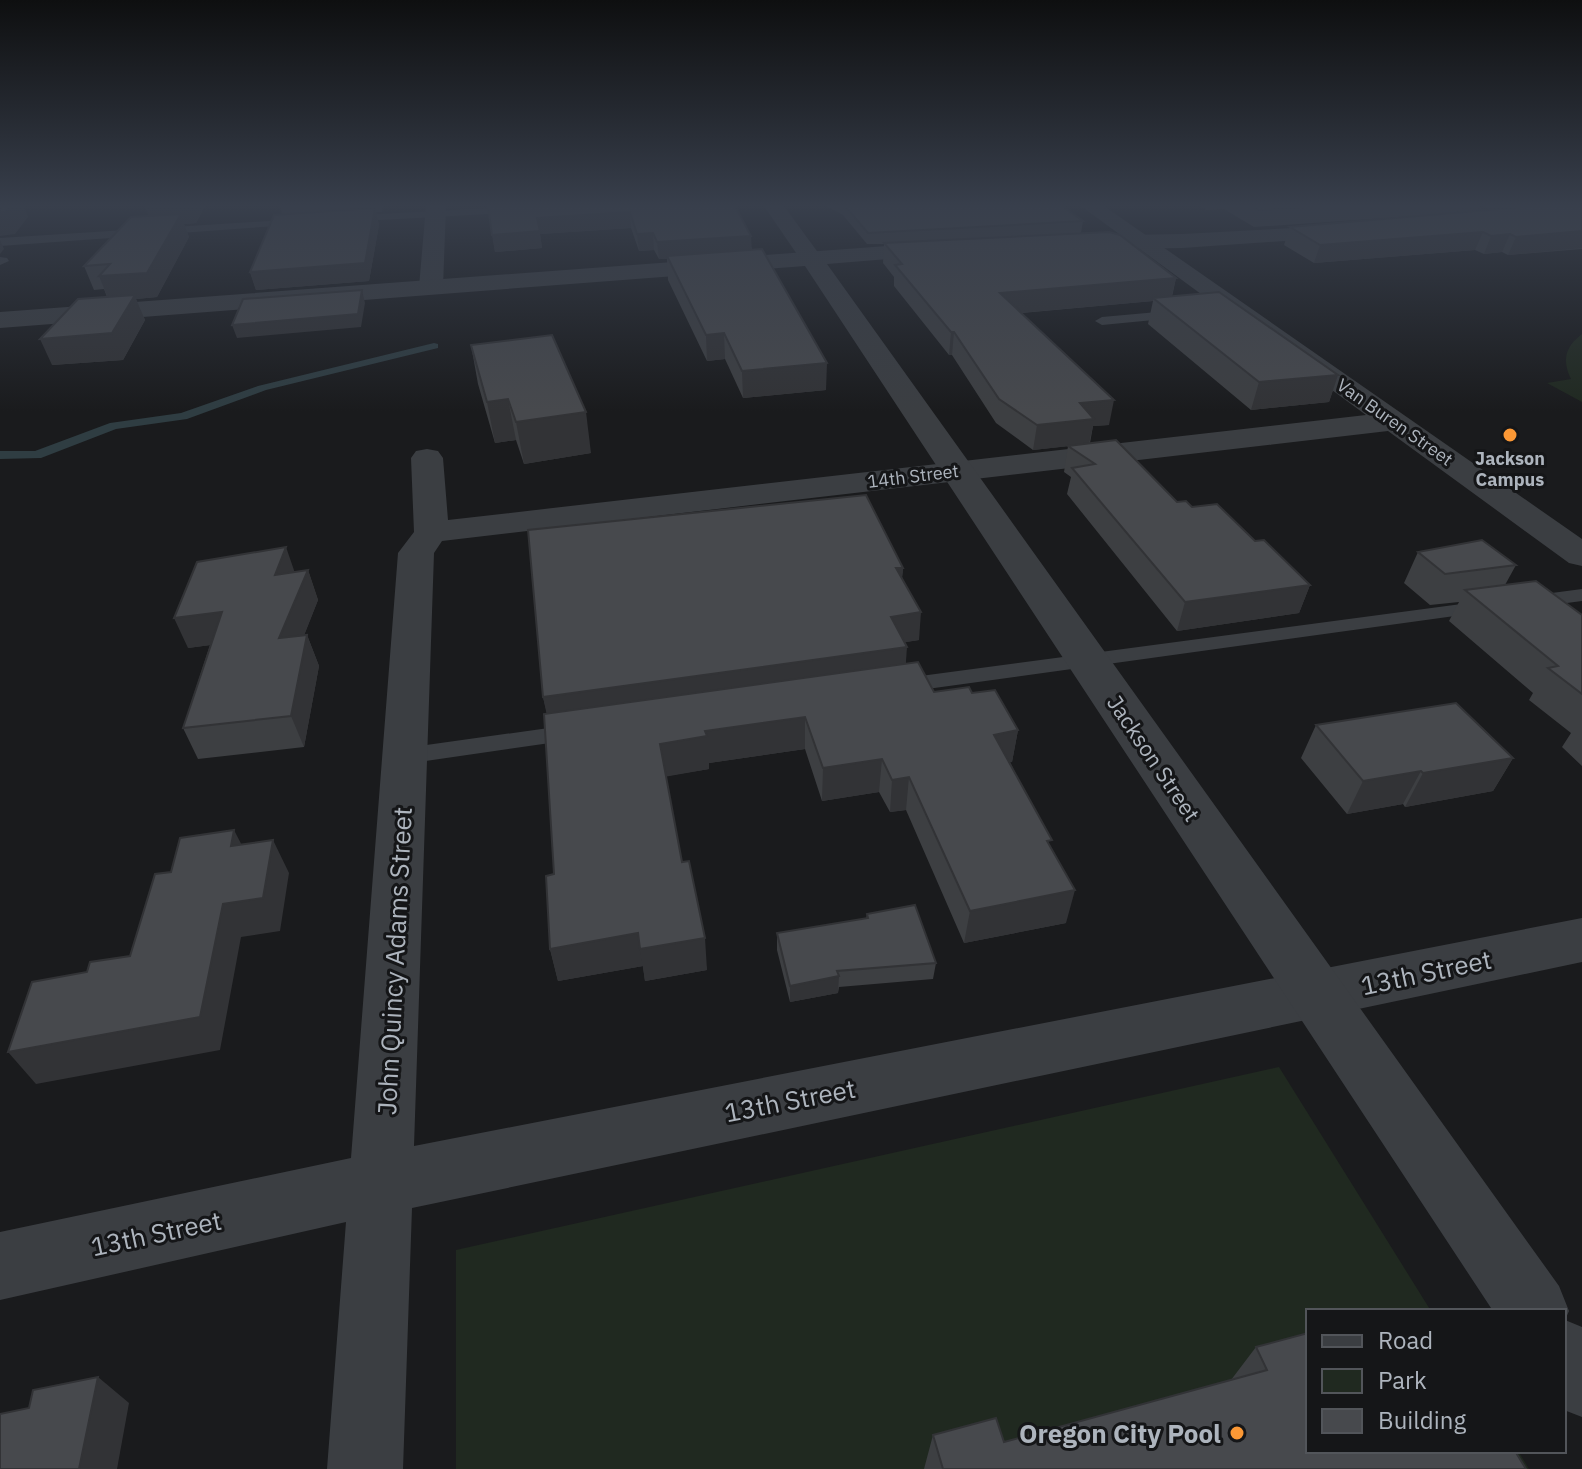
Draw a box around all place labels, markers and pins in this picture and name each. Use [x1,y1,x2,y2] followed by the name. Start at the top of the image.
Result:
[1501,426,1519,444] marker: Jackson Campus
[1475,447,1545,491] place label: Jackson Campus
[1019,1416,1221,1450] place label: Oregon City Pool
[1228,1424,1246,1442] marker: Oregon City Pool

